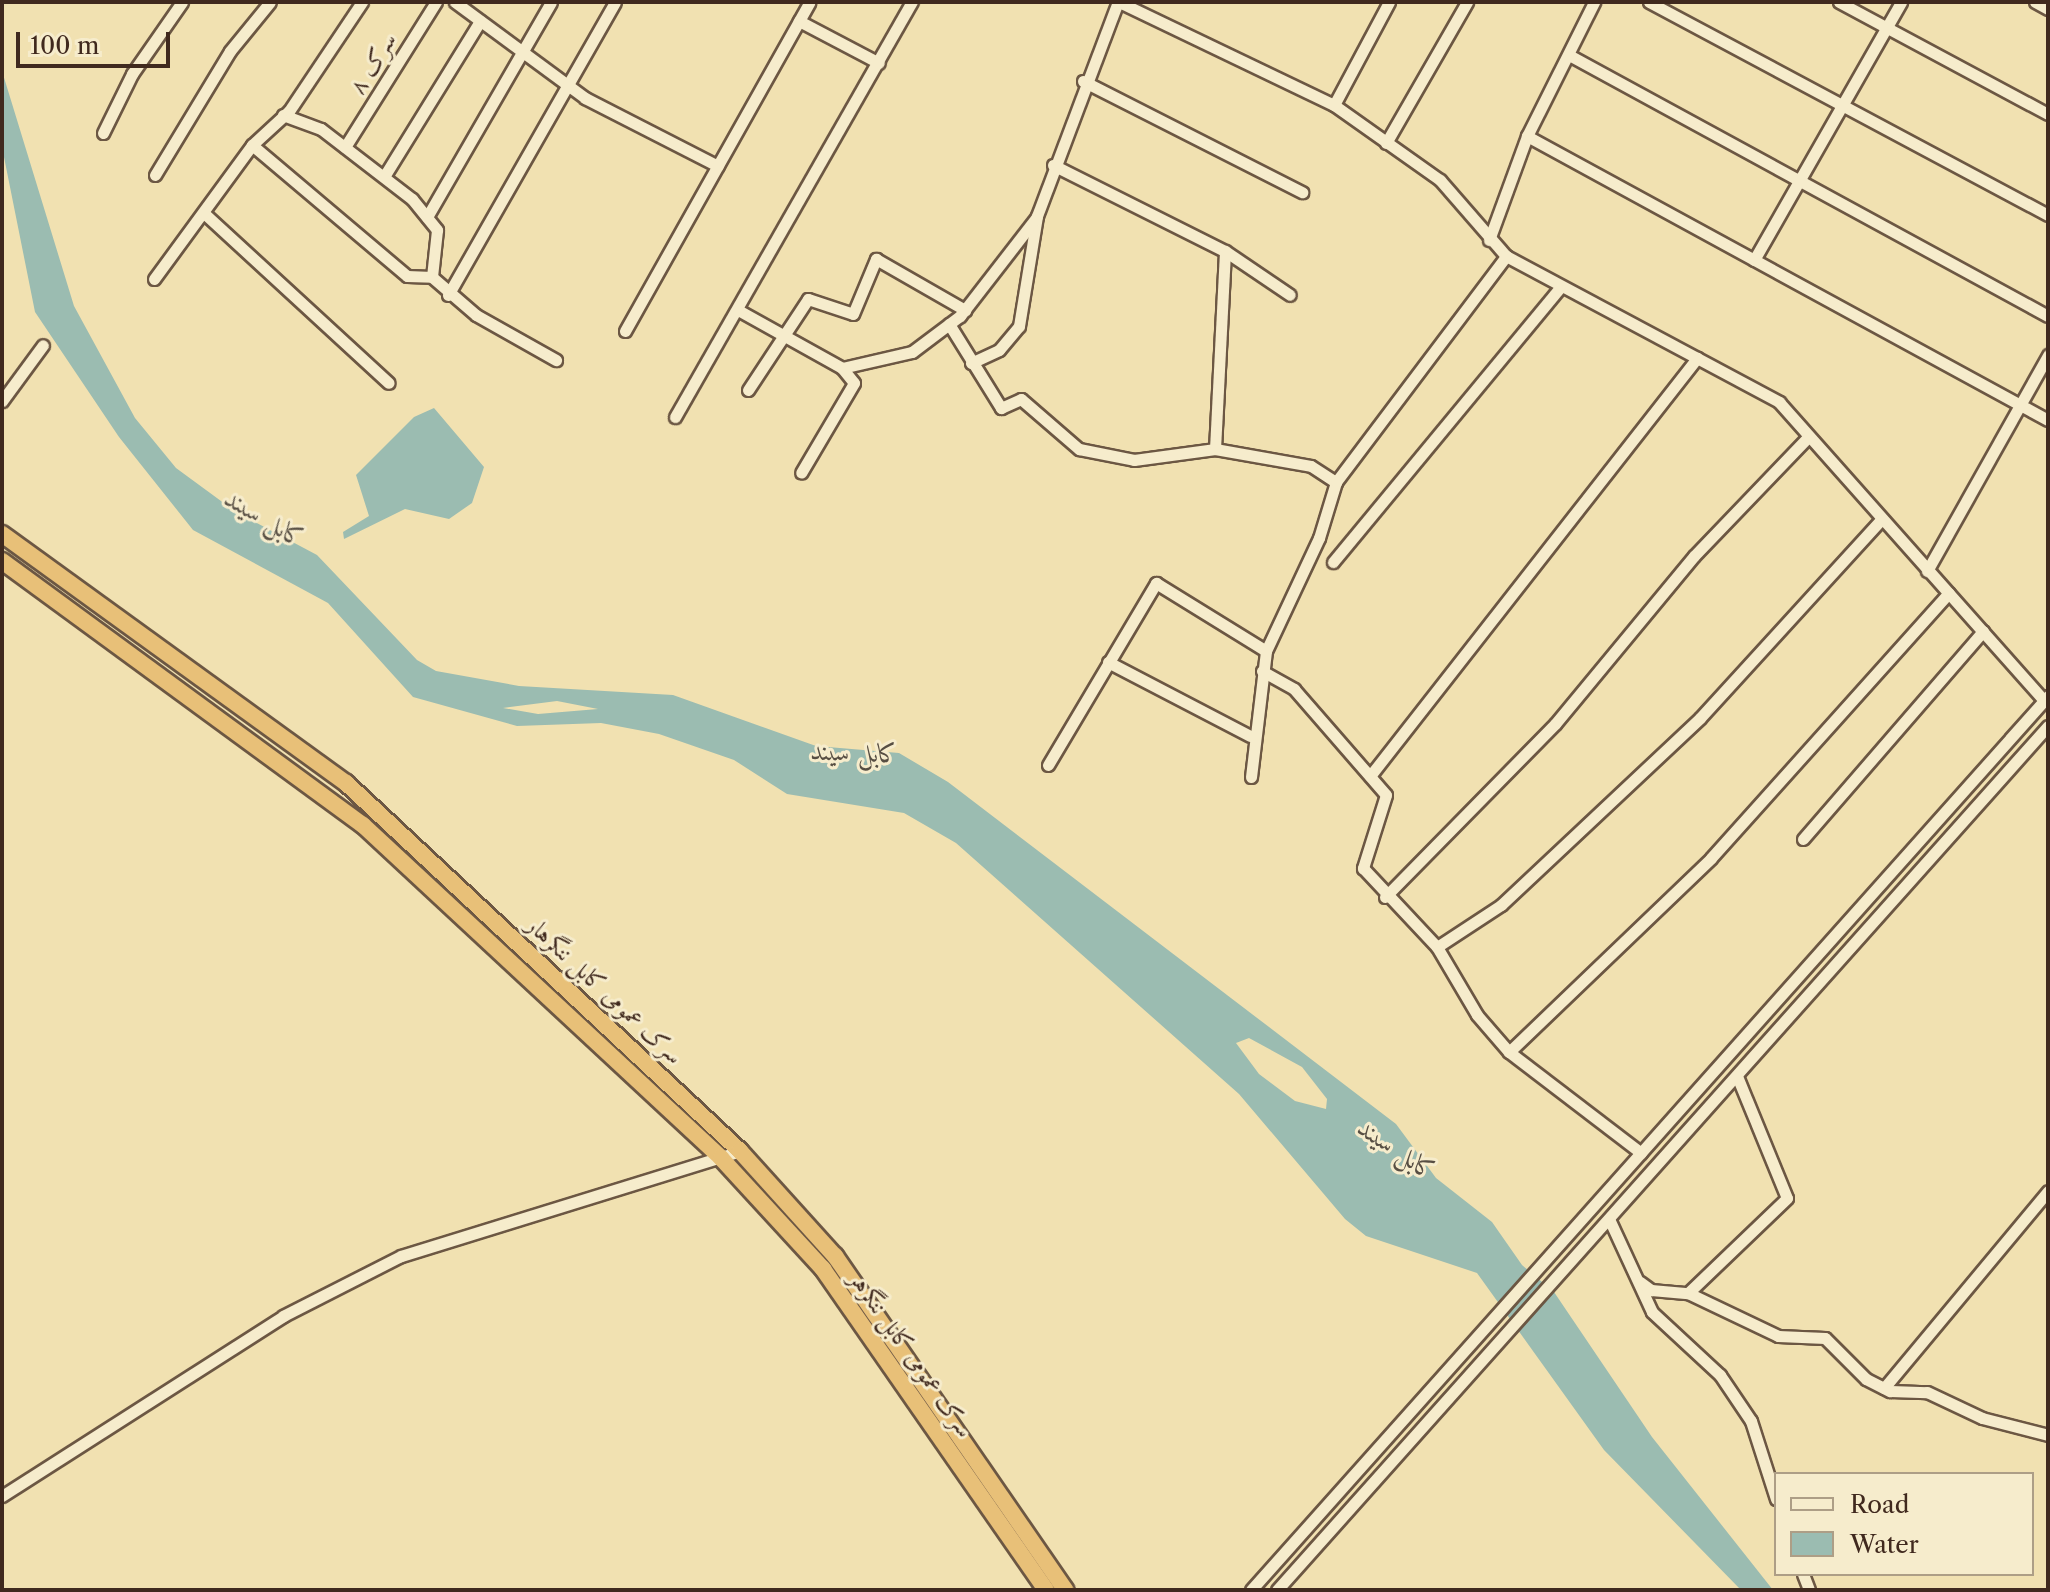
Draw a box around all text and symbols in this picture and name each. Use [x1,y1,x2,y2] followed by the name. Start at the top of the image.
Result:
[20,16,174,66] scale bar
[342,27,402,99] street label: سرک ۸
[30,31,99,60] text: 100 m
[219,483,311,555] water label: کابل سيند
[810,736,900,770] water label: کابل سيند
[521,910,689,1070] street label: سرک عمومی کابل ننگرهار
[1352,1112,1442,1188] water label: کابل سيند
[844,1265,980,1443] street label: سرک عمومی کابل ننگرهر
[1774,1472,2034,1576] legend
[1850,1490,1909,1519] text: Road
[1850,1530,1919,1559] text: Water

